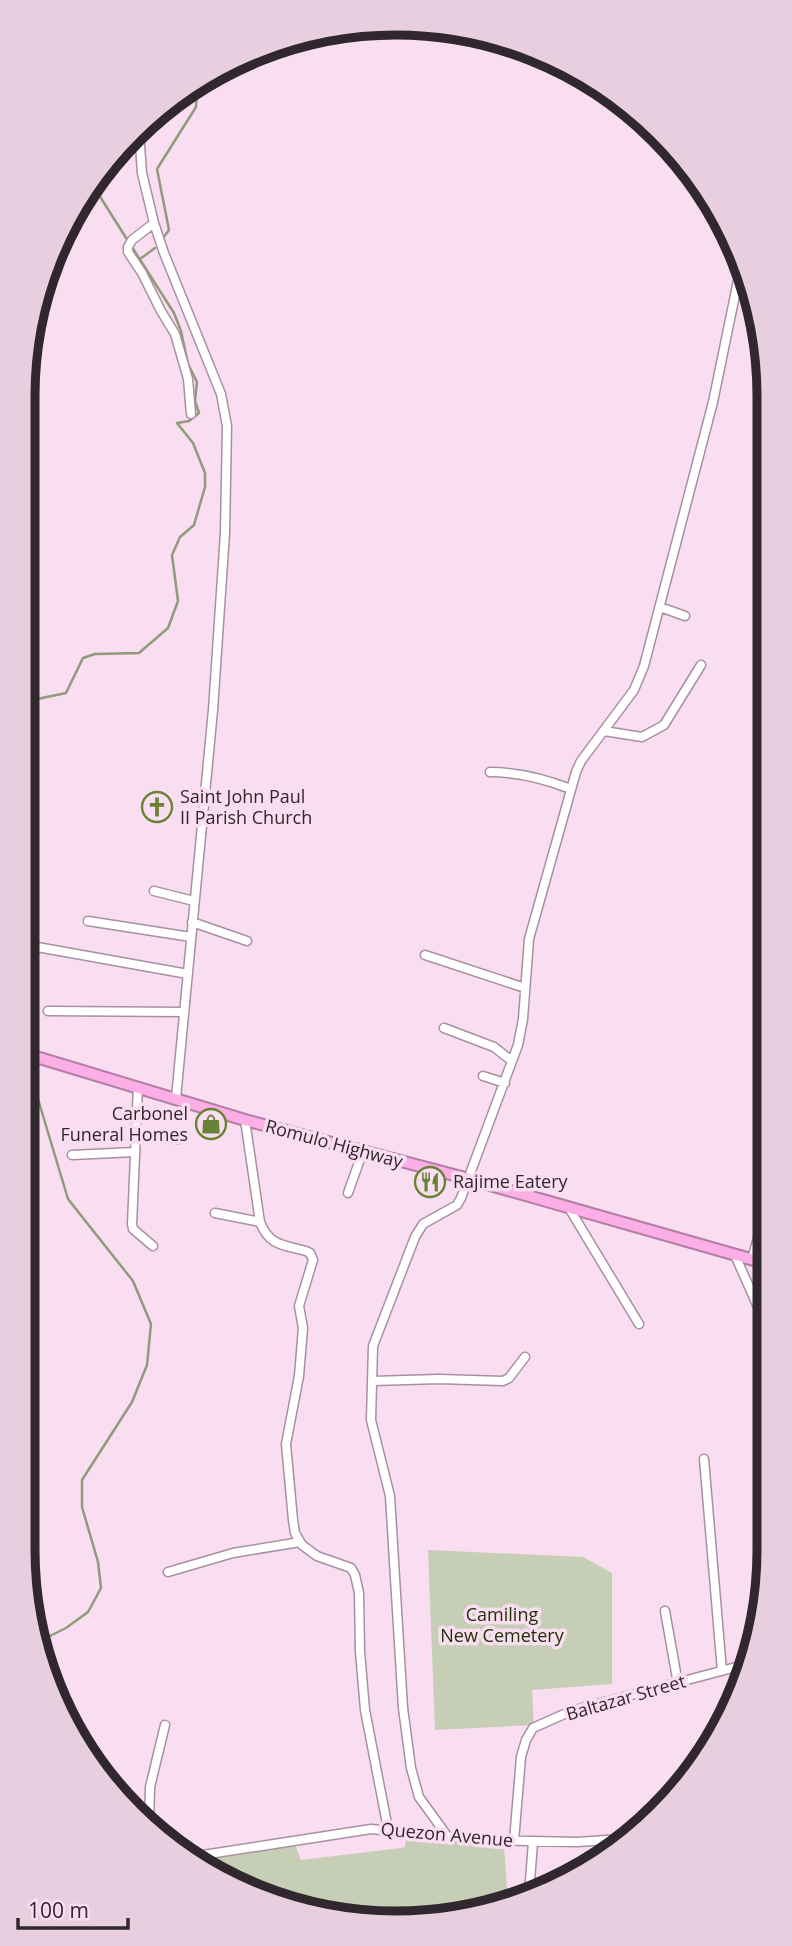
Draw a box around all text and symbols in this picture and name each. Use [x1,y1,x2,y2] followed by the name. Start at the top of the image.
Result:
[180,784,312,829] place label: Saint John Paul II Parish Church
[140,790,174,824] church icon: Saint John Paul II Parish Church
[60,1101,188,1146] place label: Carbonel Funeral Homes
[194,1107,228,1141] shop icon: Carbonel Funeral Homes
[263,1113,407,1173] street label: Romulo Highway
[413,1165,447,1199] restaurant icon: Rajime Eatery
[453,1169,569,1193] place label: Rajime Eatery
[440,1602,565,1647] park label: Camiling New Cemetery
[563,1669,688,1726] street label: Baltazar Street
[380,1816,514,1852] street label: Quezon Avenue
[18,1886,128,1930] scale bar
[28,1896,89,1924] text: 100 m

